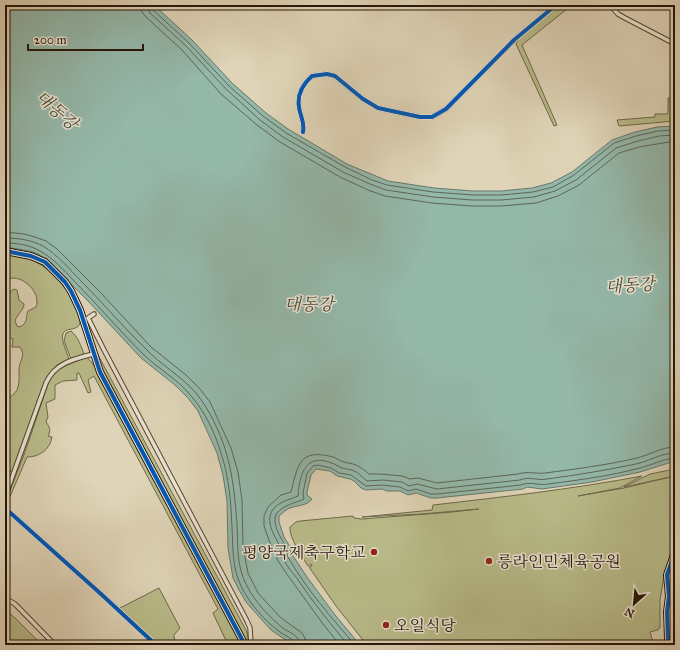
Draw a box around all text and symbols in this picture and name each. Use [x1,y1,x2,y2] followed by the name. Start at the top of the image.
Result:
[28,26,143,52] scale bar
[34,33,67,47] text: 200 m
[31,86,84,136] water label: 대동강
[605,273,658,298] water label: 대동강
[284,294,336,315] water label: 대동강
[242,543,366,562] place label: 평양국제축구학교
[369,547,379,557] marker: 평양국제축구학교
[497,552,621,571] place label: 릉라인민체육공원
[484,556,494,566] marker: 릉라인민체육공원
[614,584,654,624] north arrow
[622,604,637,620] text: N
[394,616,456,635] place label: 오일식당
[381,620,391,630] marker: 오일식당

